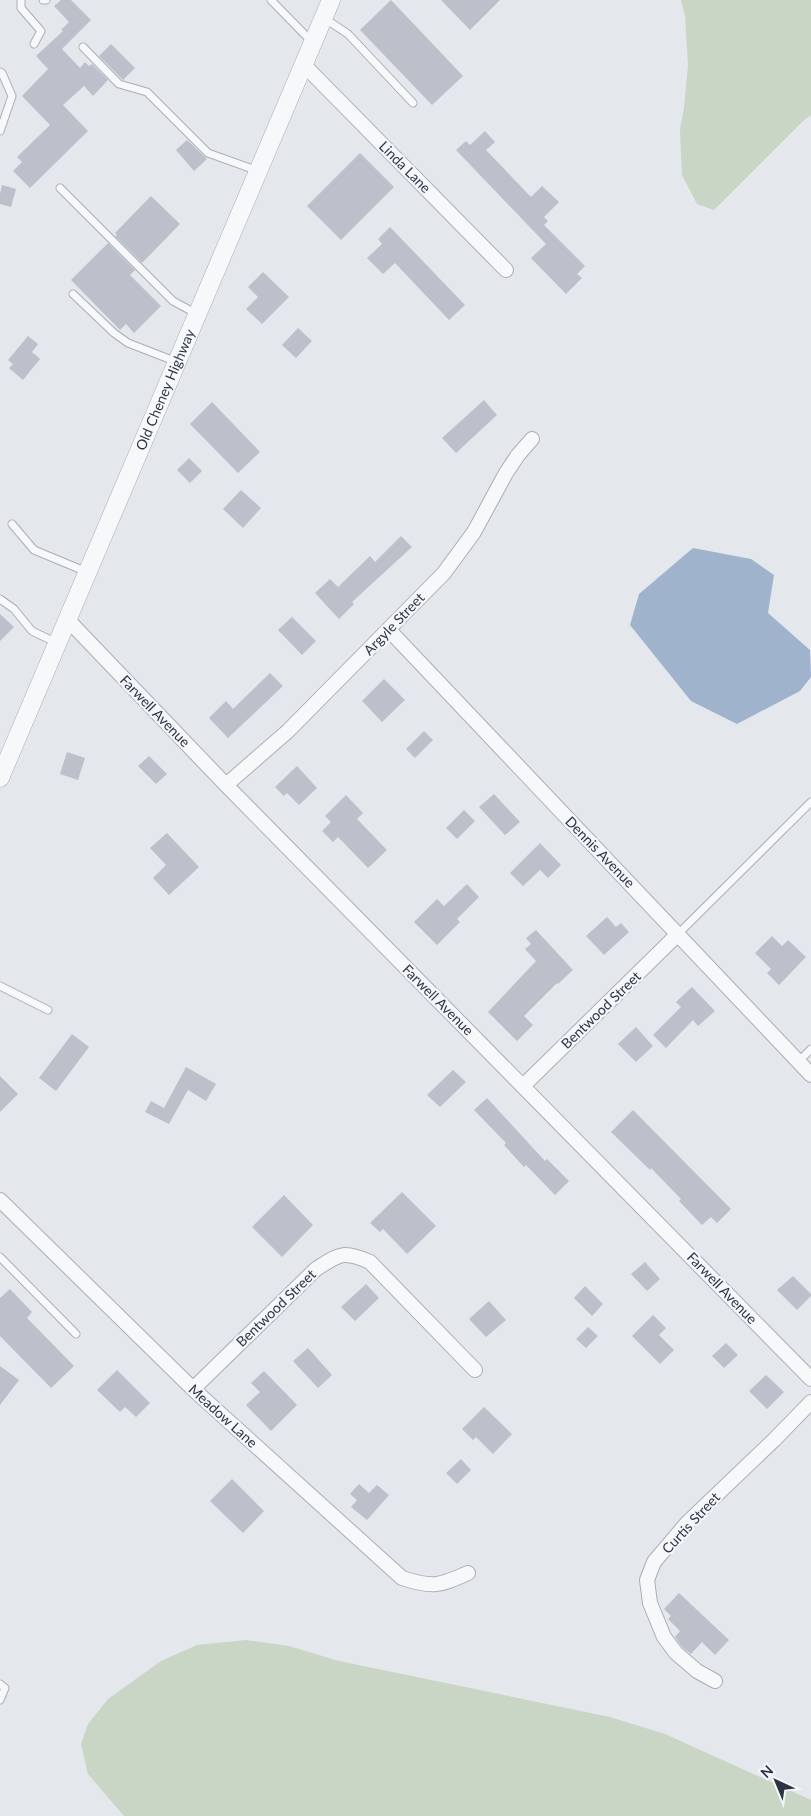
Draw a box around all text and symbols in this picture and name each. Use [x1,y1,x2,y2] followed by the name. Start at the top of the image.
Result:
[376,137,435,196] street label: Linda Lane
[132,326,198,453] street label: Old Cheney Highway
[360,589,428,658] street label: Argyle Street
[117,671,194,750] street label: Farwell Avenue
[562,812,639,891] street label: Dennis Avenue
[399,961,477,1039] street label: Farwell Avenue
[557,967,644,1052] street label: Bentwood Street
[684,1248,761,1327] street label: Farwell Avenue
[232,1265,319,1350] street label: Bentwood Street
[186,1380,261,1451] street label: Meadow Lane
[658,1489,723,1557] street label: Curtis Street
[751,1756,801,1806] north arrow
[757,1761,776,1781] text: N

